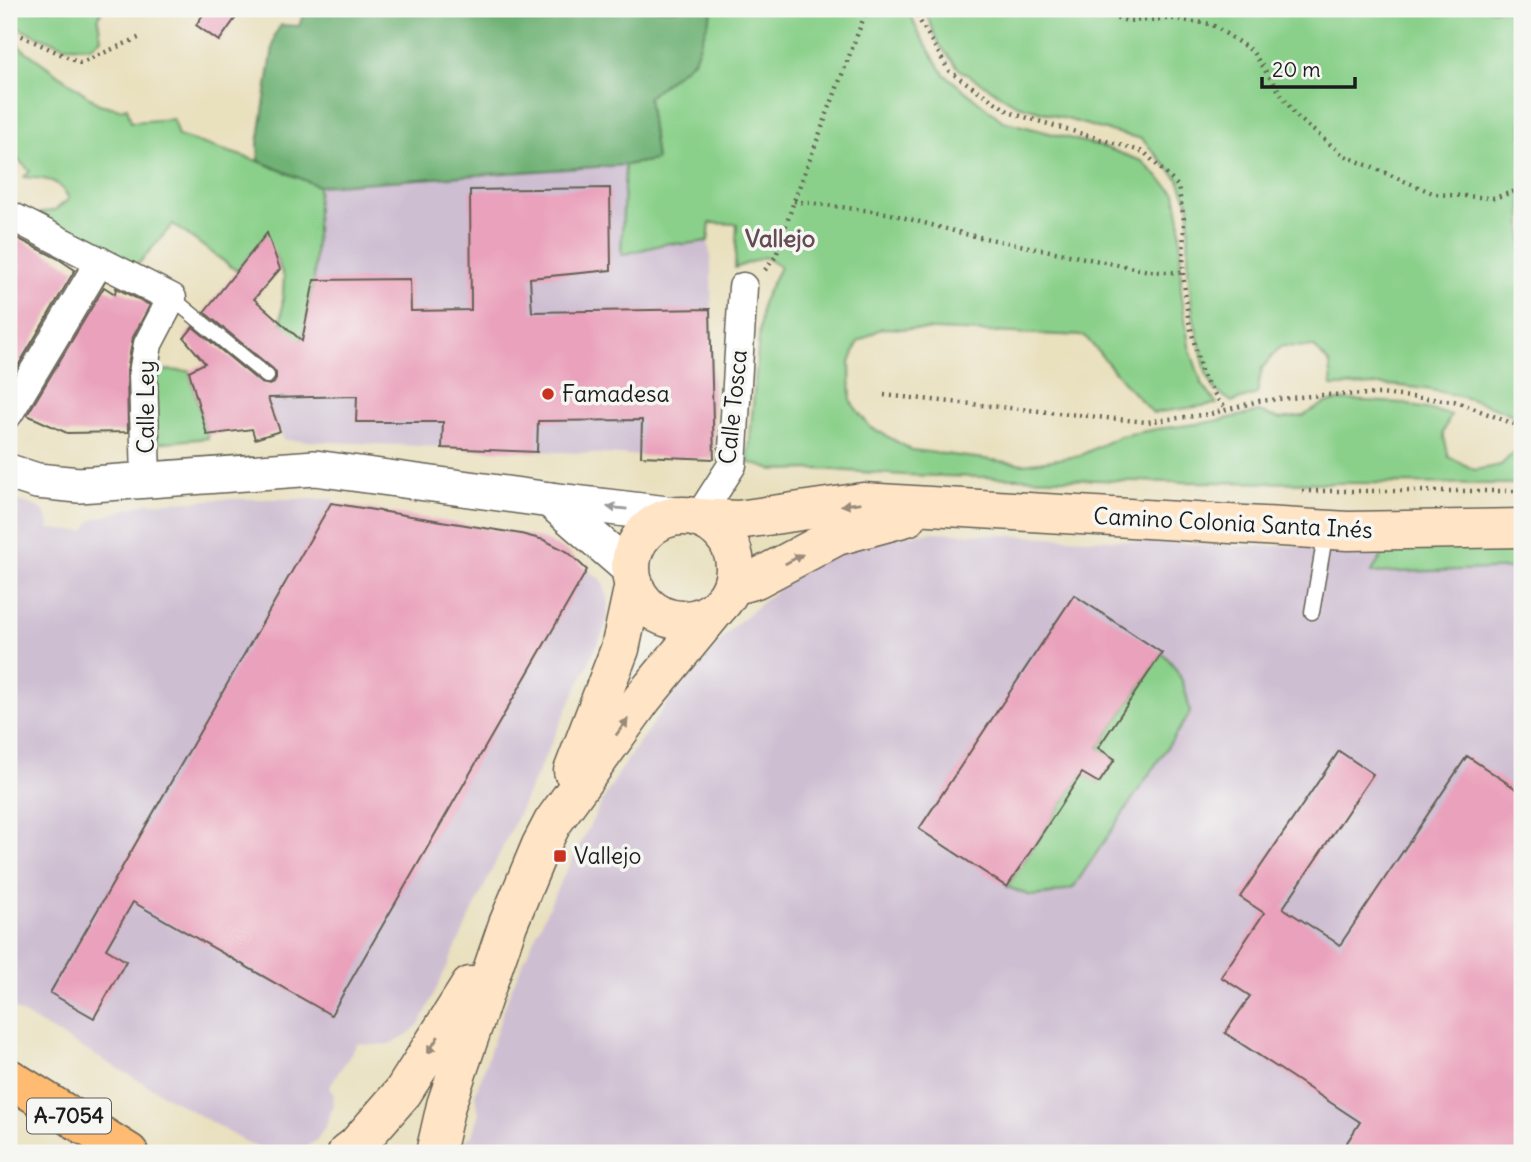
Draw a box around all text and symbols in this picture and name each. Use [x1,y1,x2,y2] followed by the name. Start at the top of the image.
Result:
[1262,46,1354,90] scale bar
[1272,56,1321,83] text: 20 m
[745,223,815,253] district label: Vallejo
[712,348,753,466] street label: Calle Tosca
[131,360,160,454] street label: Calle Ley
[562,379,670,408] place label: Famadesa
[540,386,556,402] marker: Famadesa
[840,499,862,510] one-way arrow
[1093,501,1373,544] street label: Camino Colonia Santa Inés
[606,502,628,513] one-way arrow
[784,553,804,565] one-way arrow
[614,718,628,736] one-way arrow
[574,841,641,870] place label: Vallejo
[552,848,568,864] marker: Vallejo
[427,1035,440,1054] one-way arrow
[27,1098,111,1134] road number: A-7054

